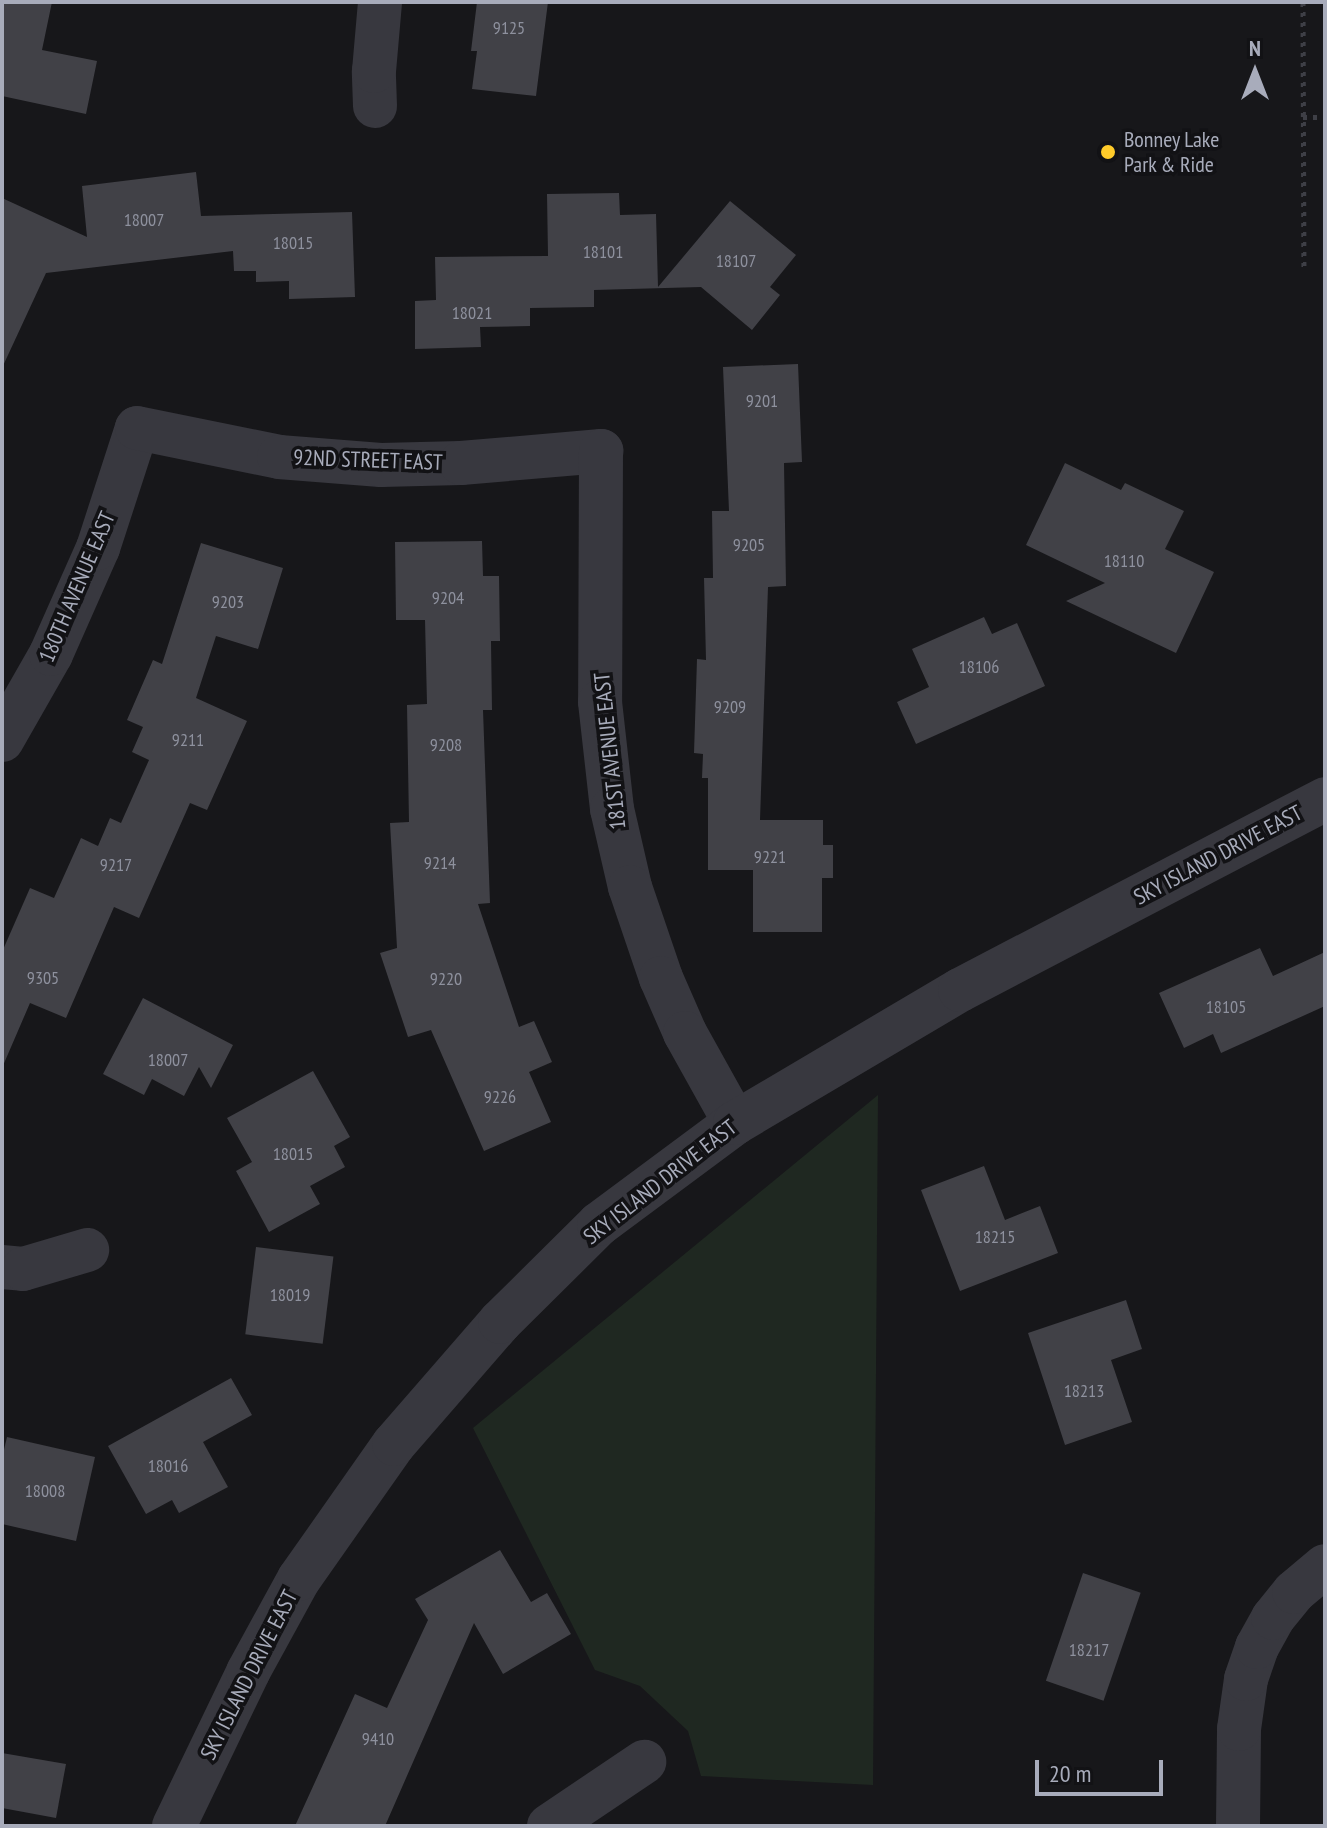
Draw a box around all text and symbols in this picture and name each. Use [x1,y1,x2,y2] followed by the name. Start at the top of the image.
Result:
[493,17,525,39] house number: 9125
[1215,32,1295,112] north arrow
[1249,34,1261,62] text: N
[1124,126,1220,178] place label: Bonney Lake Park & Ride
[1099,143,1117,161] marker: Bonney Lake Park & Ride
[124,209,164,231] house number: 18007
[273,232,313,254] house number: 18015
[583,241,623,263] house number: 18101
[716,250,756,272] house number: 18107
[452,302,492,324] house number: 18021
[746,390,778,412] house number: 9201
[293,444,443,476] street label: 92ND STREET EAST
[33,507,121,667] street label: 180TH AVENUE EAST
[733,534,765,556] house number: 9205
[1104,550,1144,572] house number: 18110
[432,587,464,609] house number: 9204
[212,591,244,613] house number: 9203
[959,656,999,678] house number: 18106
[589,670,631,832] street label: 181ST AVENUE EAST
[714,696,746,718] house number: 9209
[172,729,204,751] house number: 9211
[430,734,462,756] house number: 9208
[1129,799,1307,911] street label: SKY ISLAND DRIVE EAST
[754,846,786,868] house number: 9221
[424,852,456,874] house number: 9214
[100,854,132,876] house number: 9217
[27,967,59,989] house number: 9305
[430,968,462,990] house number: 9220
[1206,996,1246,1018] house number: 18105
[148,1049,188,1071] house number: 18007
[484,1086,516,1108] house number: 9226
[578,1114,742,1250] street label: SKY ISLAND DRIVE EAST
[273,1143,313,1165] house number: 18015
[975,1226,1015,1248] house number: 18215
[270,1284,310,1306] house number: 18019
[1064,1380,1104,1402] house number: 18213
[148,1455,188,1477] house number: 18016
[25,1480,65,1502] house number: 18008
[195,1586,303,1764] street label: SKY ISLAND DRIVE EAST
[1069,1639,1109,1661] house number: 18217
[362,1728,394,1750] house number: 9410
[1039,1744,1167,1794] scale bar
[1049,1758,1091,1789] text: 20 m

